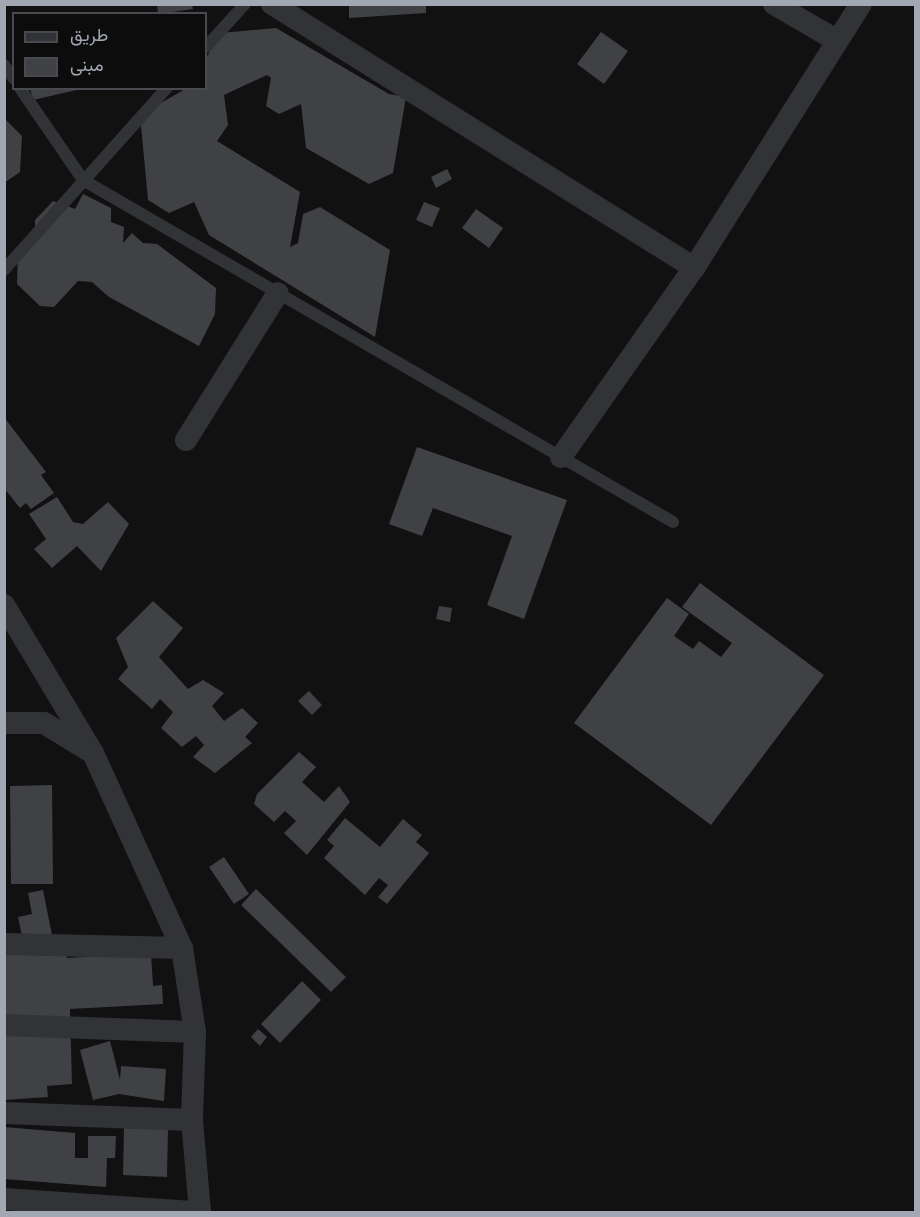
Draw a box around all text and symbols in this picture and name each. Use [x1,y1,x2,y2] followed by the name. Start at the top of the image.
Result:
[12,12,207,90] legend
[70,24,108,45] text: طريق
[70,54,104,75] text: مبنى

